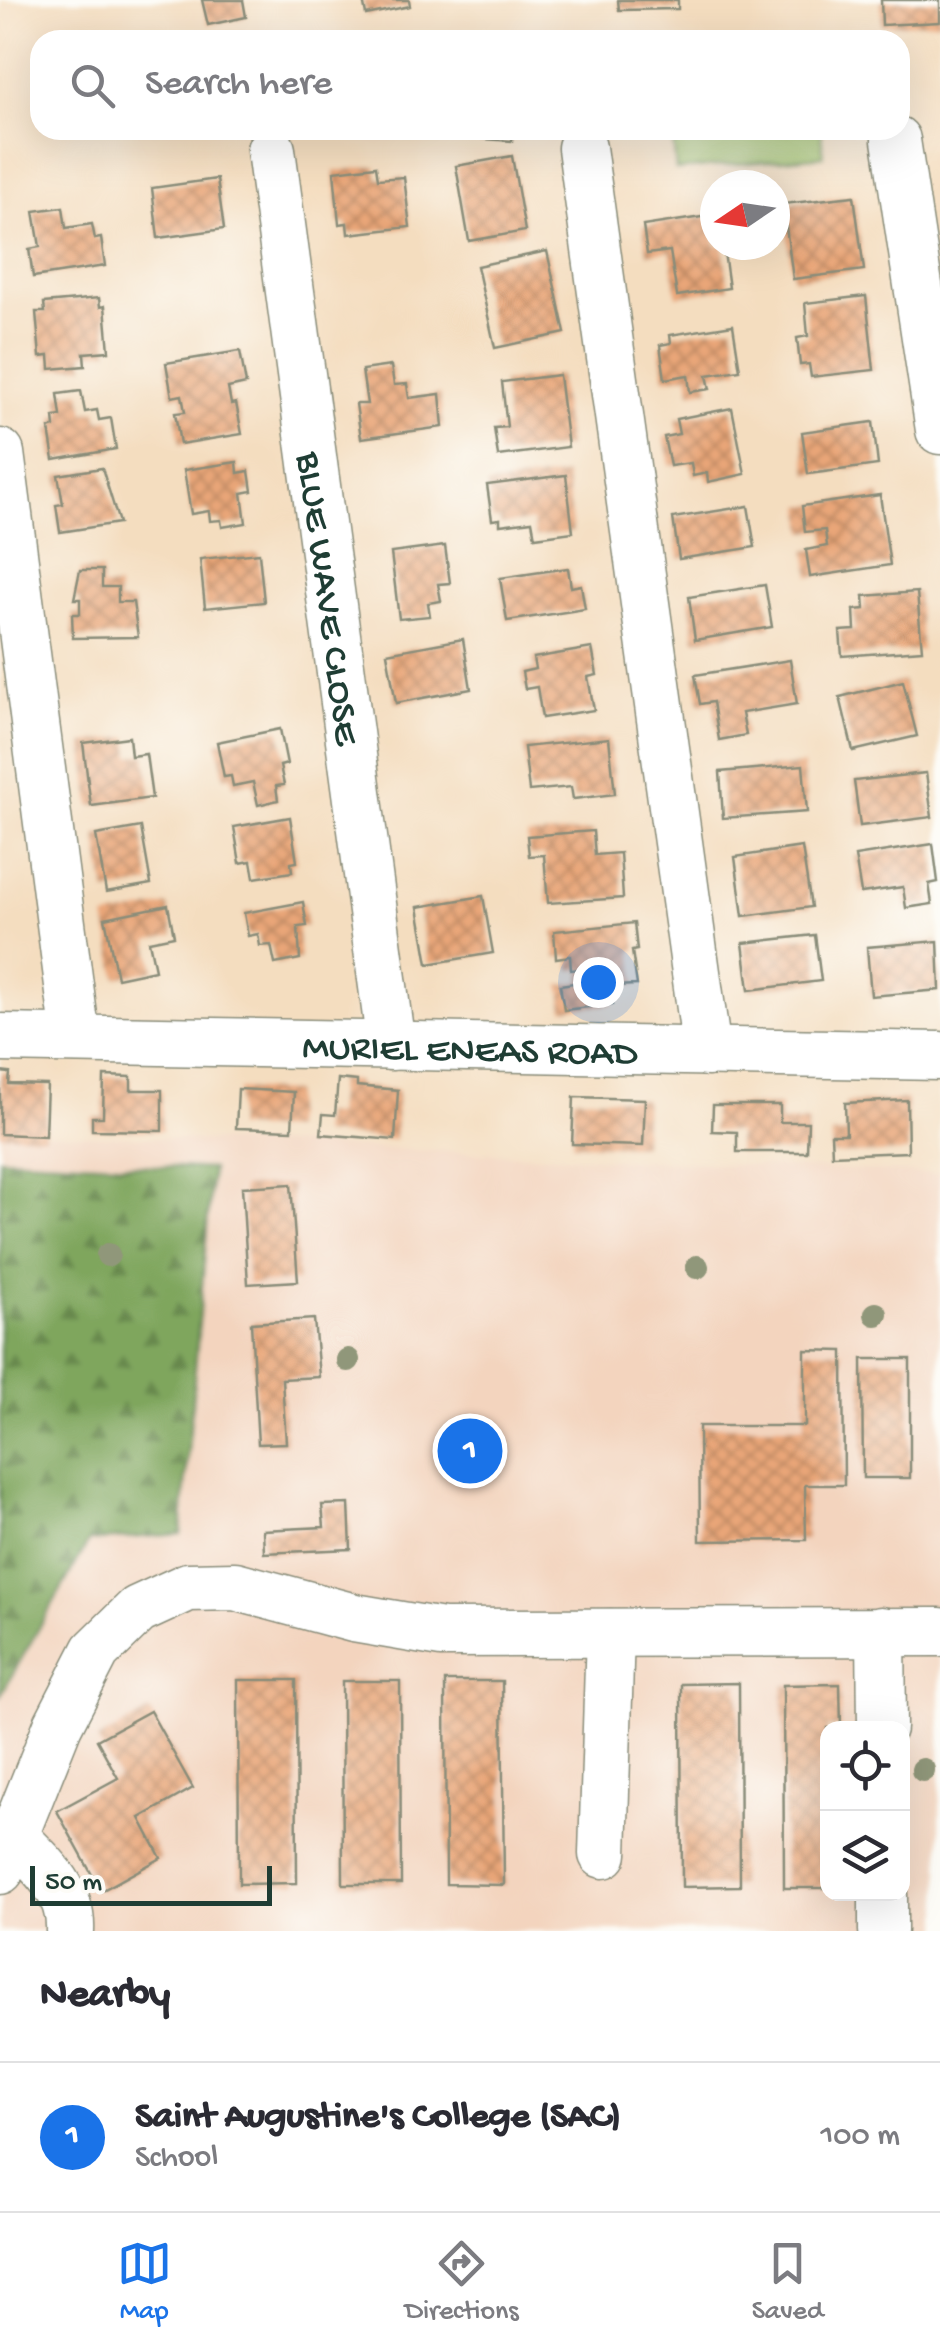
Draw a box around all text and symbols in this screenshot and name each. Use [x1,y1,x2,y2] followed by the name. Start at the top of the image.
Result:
[30,30,910,140] search box
[65,58,120,113] icon: search
[145,63,332,107] text: Search here
[700,170,790,260] north arrow
[284,449,367,749] street label: BLUE WAVE CLOSE
[573,957,624,1008] your location
[302,1028,638,1078] street label: MURIEL ENEAS ROAD
[438,1414,502,1488] pin: 1
[820,1721,910,1901] map controls
[820,1721,910,1811] button: locate
[820,1811,910,1901] button: layers
[30,1861,272,1906] scale bar
[45,1867,102,1900] text: 50 m
[40,1972,170,2021] text: Nearby
[135,2096,621,2140] text: Saint Augustine's College (SAC)
[66,2118,79,2156] text: 1
[820,2118,900,2156] text: 100 m
[135,2140,218,2178] text: School
[117,2236,172,2329] tab: Map
[405,2236,519,2329] tab: Directions
[752,2236,823,2329] tab: Saved

